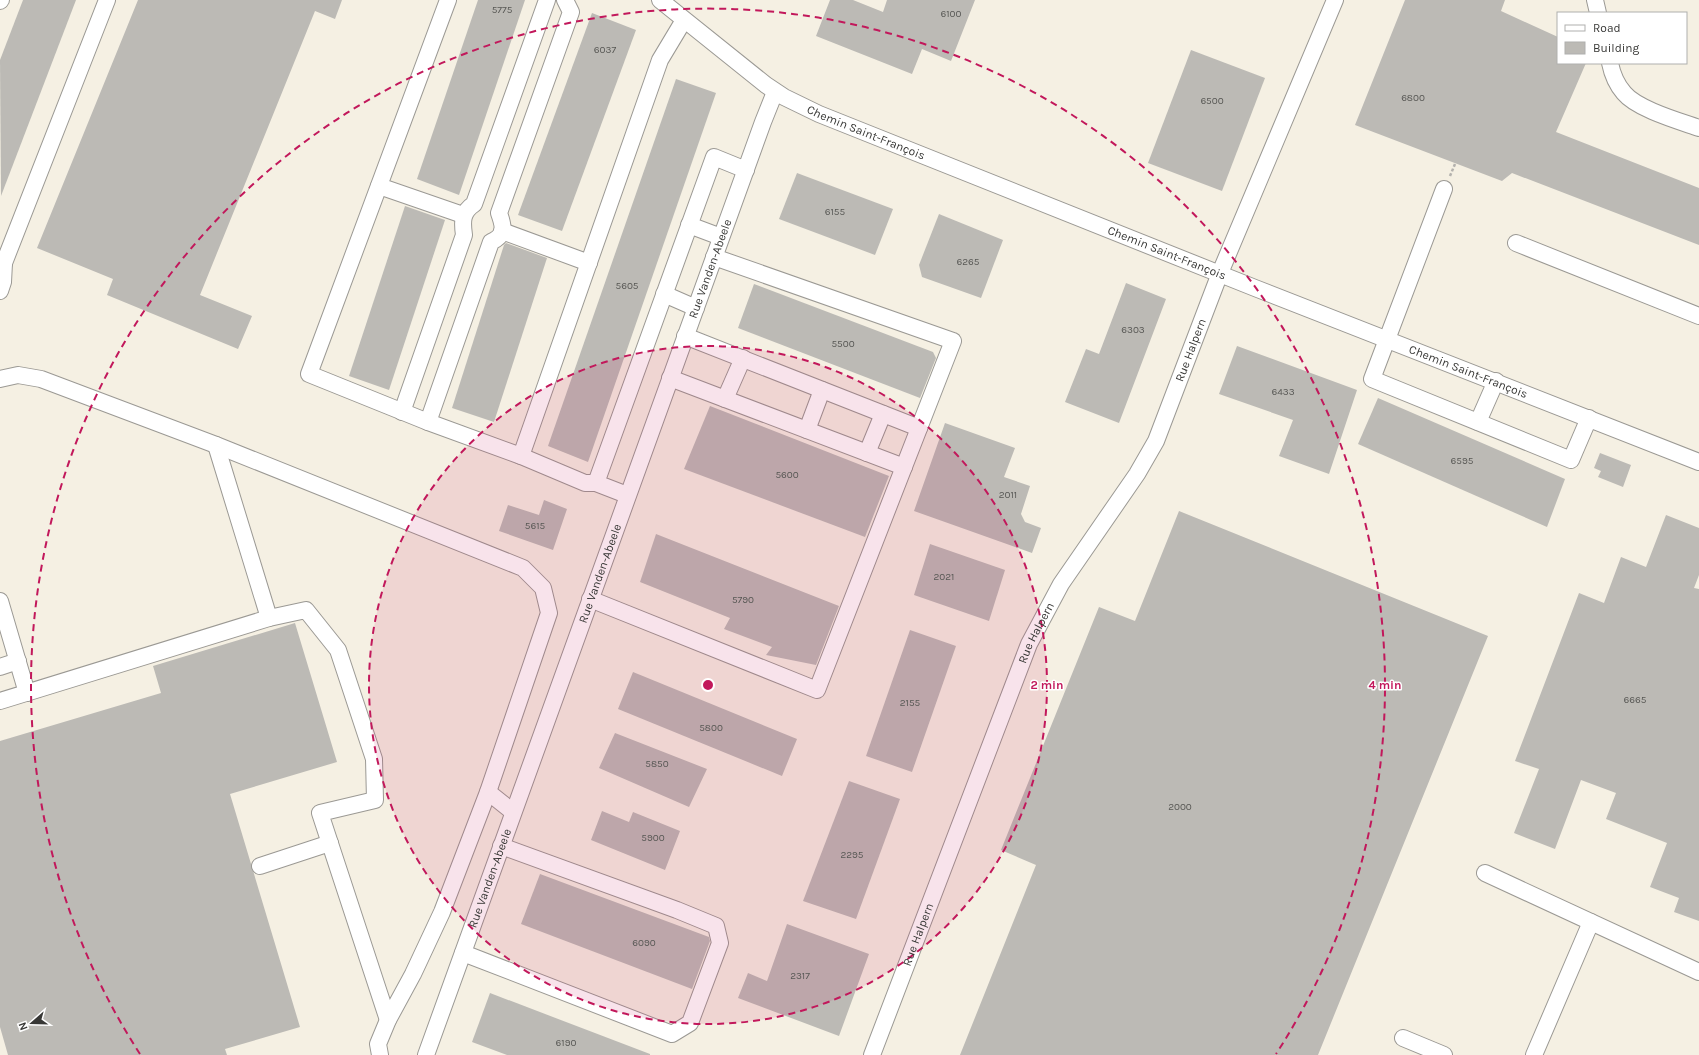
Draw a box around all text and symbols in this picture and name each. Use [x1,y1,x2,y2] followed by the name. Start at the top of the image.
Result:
[492,4,513,16] house number: 5775
[941,8,962,20] house number: 6100
[1557,12,1687,64] legend
[1593,21,1621,35] text: Road
[1593,41,1640,55] text: Building
[594,44,616,56] house number: 6037
[1401,92,1425,104] house number: 6800
[1200,95,1224,107] house number: 6500
[805,102,927,163] street label: Chemin Saint-François
[825,206,846,218] house number: 6155
[686,217,734,320] street label: Rue Vanden-Abeele
[1106,223,1228,283] street label: Chemin Saint-François
[957,256,980,268] house number: 6265
[616,280,639,292] house number: 5605
[1172,317,1209,384] street label: Rue Halpern
[1121,324,1145,336] house number: 6303
[831,338,855,350] house number: 5500
[1407,342,1530,401] street label: Chemin Saint-François
[1271,386,1295,398] house number: 6433
[1451,455,1474,467] house number: 6595
[775,469,799,481] house number: 5600
[999,489,1017,501] house number: 2011
[525,520,546,532] house number: 5615
[576,522,624,625] street label: Rue Vanden-Abeele
[934,571,954,583] house number: 2021
[732,594,754,606] house number: 5790
[1015,600,1057,665] street label: Rue Halpern
[701,678,715,692] centre of rings
[1030,678,1064,692] text: 2 min
[1369,678,1401,692] text: 4 min
[1624,694,1647,706] house number: 6665
[900,697,921,709] house number: 2155
[699,722,723,734] house number: 5800
[645,758,669,770] house number: 5850
[1168,801,1192,813] house number: 2000
[466,827,514,930] street label: Rue Vanden-Abeele
[641,832,665,844] house number: 5900
[840,849,864,861] house number: 2295
[900,901,936,968] street label: Rue Halpern
[632,937,656,949] house number: 6090
[790,970,810,982] house number: 2317
[12,1003,52,1043] north arrow
[16,1020,31,1032] text: N
[556,1037,576,1049] house number: 6190

